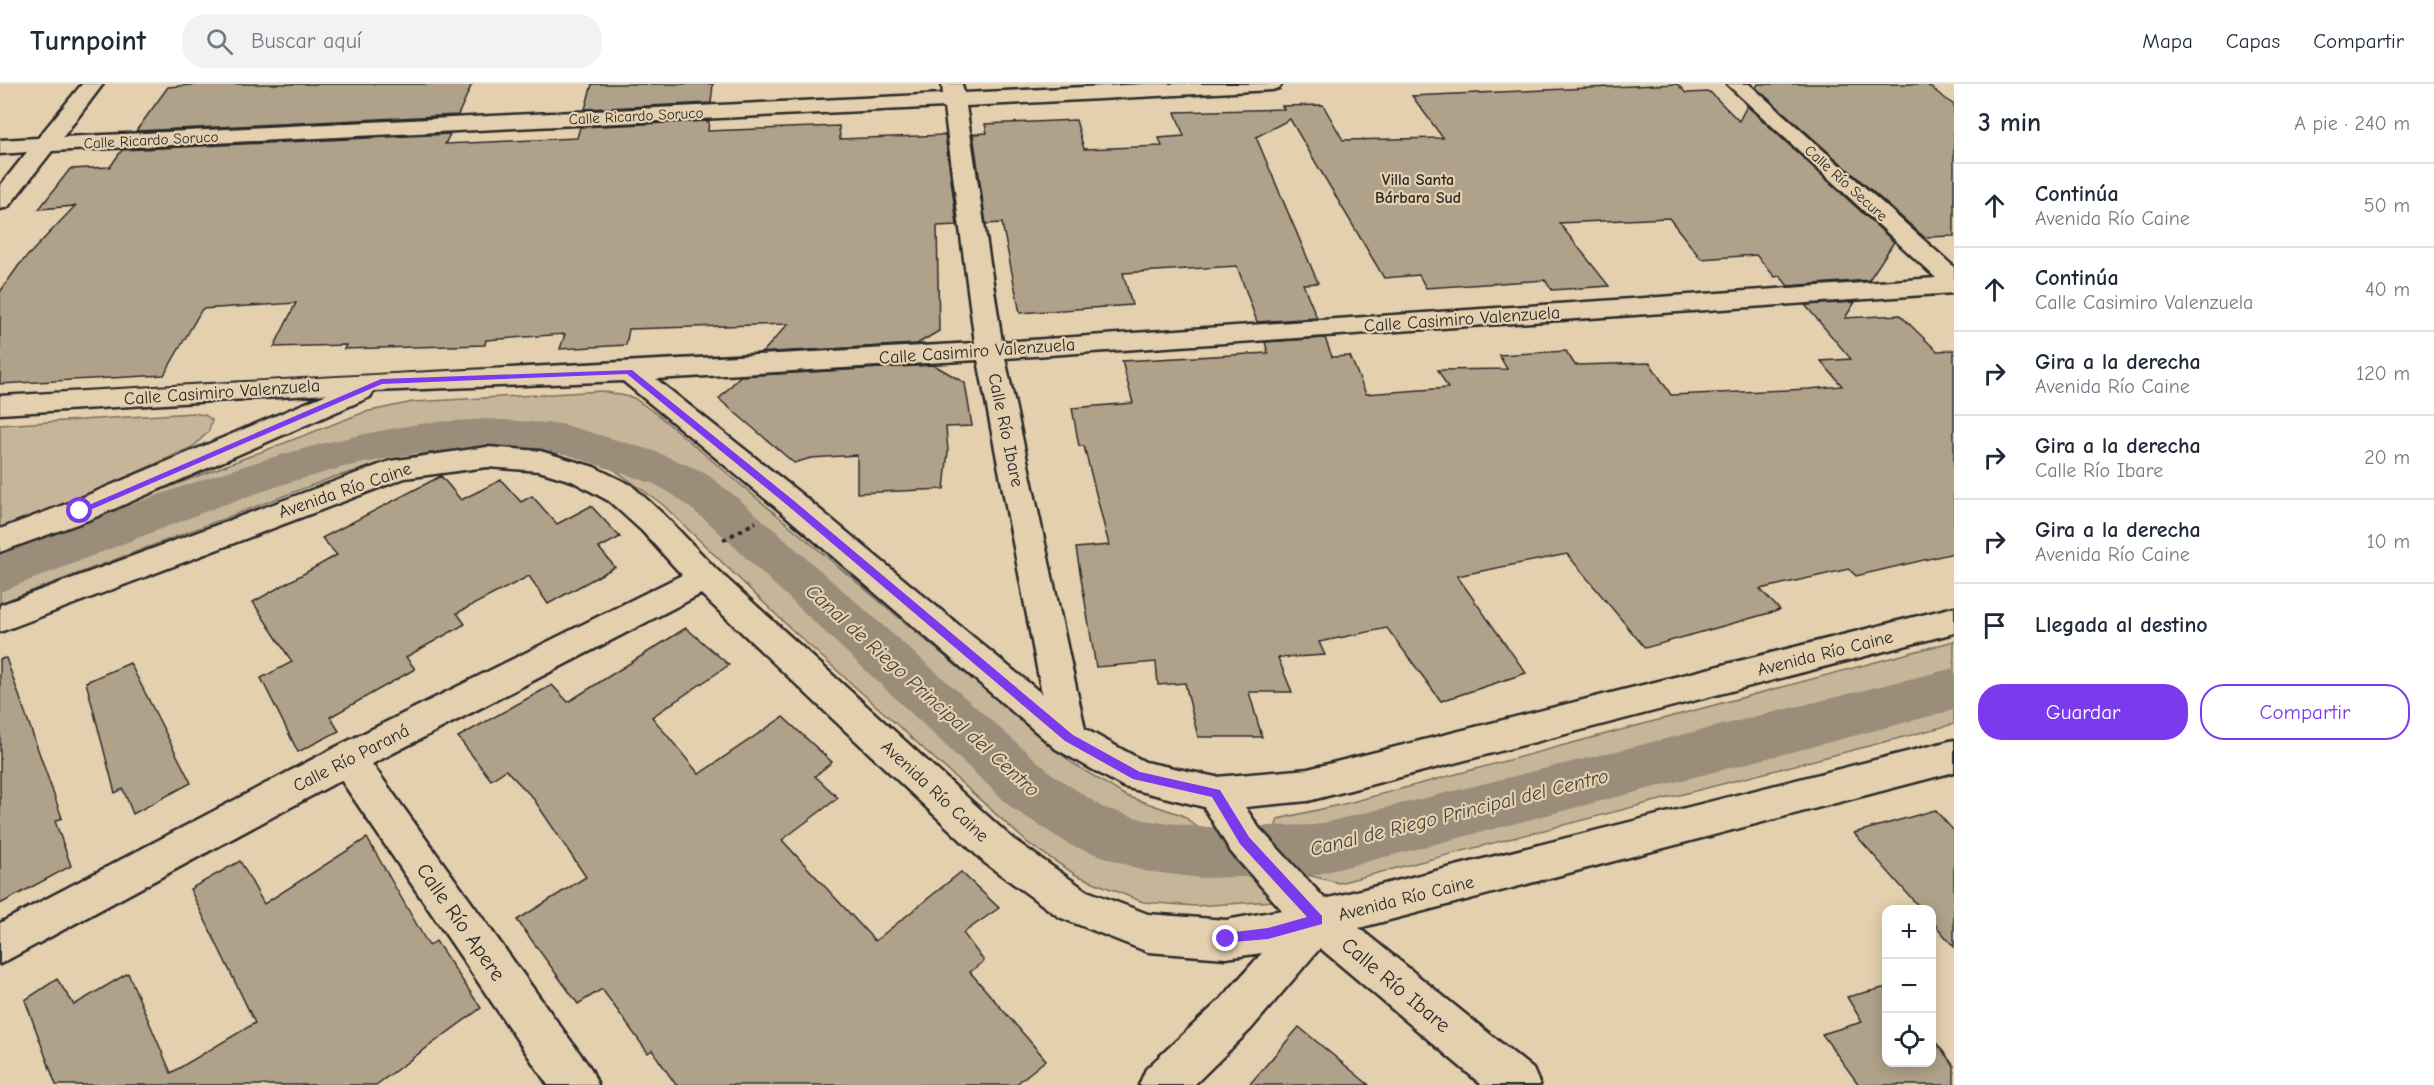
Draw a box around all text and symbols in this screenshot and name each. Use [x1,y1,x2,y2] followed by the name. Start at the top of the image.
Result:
[182,14,602,68] search box
[30,25,146,57] text: Turnpoint
[203,25,236,58] icon: search
[251,28,362,54] text: Buscar aquí
[2142,29,2193,53] text: Mapa
[2226,29,2280,53] text: Capas
[2313,29,2404,53] text: Compartir
[568,103,704,129] street label: Calle Ricardo Soruco
[1978,108,2041,138] text: 3 min
[2294,112,2410,135] text: A pie · 240 m
[83,127,219,153] street label: Calle Ricardo Soruco
[1801,141,1891,225] street label: Calle Río Secure
[1375,171,1461,207] district label: Villa Santa Bárbara Sud
[2035,181,2119,207] text: Continúa
[1978,189,2011,222] icon: ahead
[2364,194,2410,217] text: 50 m
[2035,207,2190,230] text: Avenida Río Caine
[2035,265,2119,291] text: Continúa
[1978,273,2011,306] icon: ahead
[2365,278,2410,301] text: 40 m
[2035,291,2253,314] text: Calle Casimiro Valenzuela
[1363,302,1561,337] street label: Calle Casimiro Valenzuela
[878,334,1076,369] street label: Calle Casimiro Valenzuela
[2035,349,2201,375] text: Gira a la derecha
[1978,357,2011,390] icon: right
[2356,362,2410,385] text: 120 m
[983,371,1028,489] street label: Calle Río Ibare
[123,375,321,410] street label: Calle Casimiro Valenzuela
[2035,375,2190,398] text: Avenida Río Caine
[2035,433,2201,459] text: Gira a la derecha
[1978,441,2011,474] icon: right
[2364,446,2410,469] text: 20 m
[276,458,414,523] street label: Avenida Río Caine
[2035,459,2163,482] text: Calle Río Ibare
[66,497,92,523] route start
[2035,517,2201,543] text: Gira a la derecha
[1978,525,2011,558] icon: right
[2367,530,2410,553] text: 10 m
[2035,543,2190,566] text: Avenida Río Caine
[801,579,1044,801] water label: Canal de Riego Principal del Centro
[1978,609,2011,642] icon: arrive
[2035,612,2208,638] text: Llegada al destino
[1755,626,1895,681] street label: Avenida Río Caine
[1978,684,2188,740] button: Guardar
[2200,684,2410,740] button: Compartir
[290,720,413,797] street label: Calle Río Paraná
[877,736,993,847] street label: Avenida Río Caine
[1308,764,1611,861] water label: Canal de Riego Principal del Centro
[412,858,510,986] street label: Calle Río Apere
[1336,871,1476,926] street label: Avenida Río Caine
[1882,905,1936,1067] map controls
[1882,905,1936,959] button: +
[1212,925,1238,951] route end
[1337,933,1455,1037] street label: Calle Río Ibare
[1882,959,1936,1013] button: −
[1882,1013,1936,1067] button: locate

